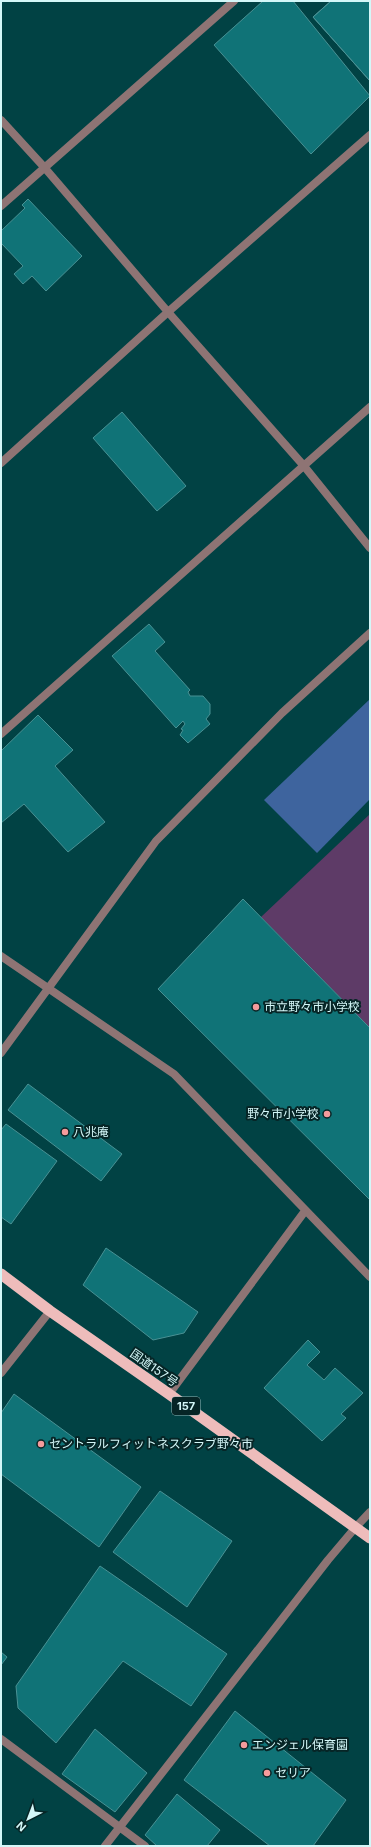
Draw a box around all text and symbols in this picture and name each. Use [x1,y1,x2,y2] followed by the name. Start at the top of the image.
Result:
[264,999,360,1014] place label: 市立野々市小学校
[251,1002,261,1012] marker: 市立野々市小学校
[247,1106,319,1121] place label: 野々市小学校
[322,1109,332,1119] marker: 野々市小学校
[73,1124,109,1139] place label: 八兆庵
[60,1127,70,1137] marker: 八兆庵
[127,1346,181,1389] street label: 国道157号
[172,1397,200,1415] road number: 157
[49,1436,253,1451] place label: セントラルフィットネスクラブ野々市
[36,1439,46,1449] marker: セントラルフィットネスクラブ野々市
[252,1737,348,1752] place label: エンジェル保育園
[239,1740,249,1750] marker: エンジェル保育園
[275,1765,311,1780] place label: セリア
[262,1768,272,1778] marker: セリア
[8,1799,48,1839] north arrow
[14,1818,29,1834] text: N

